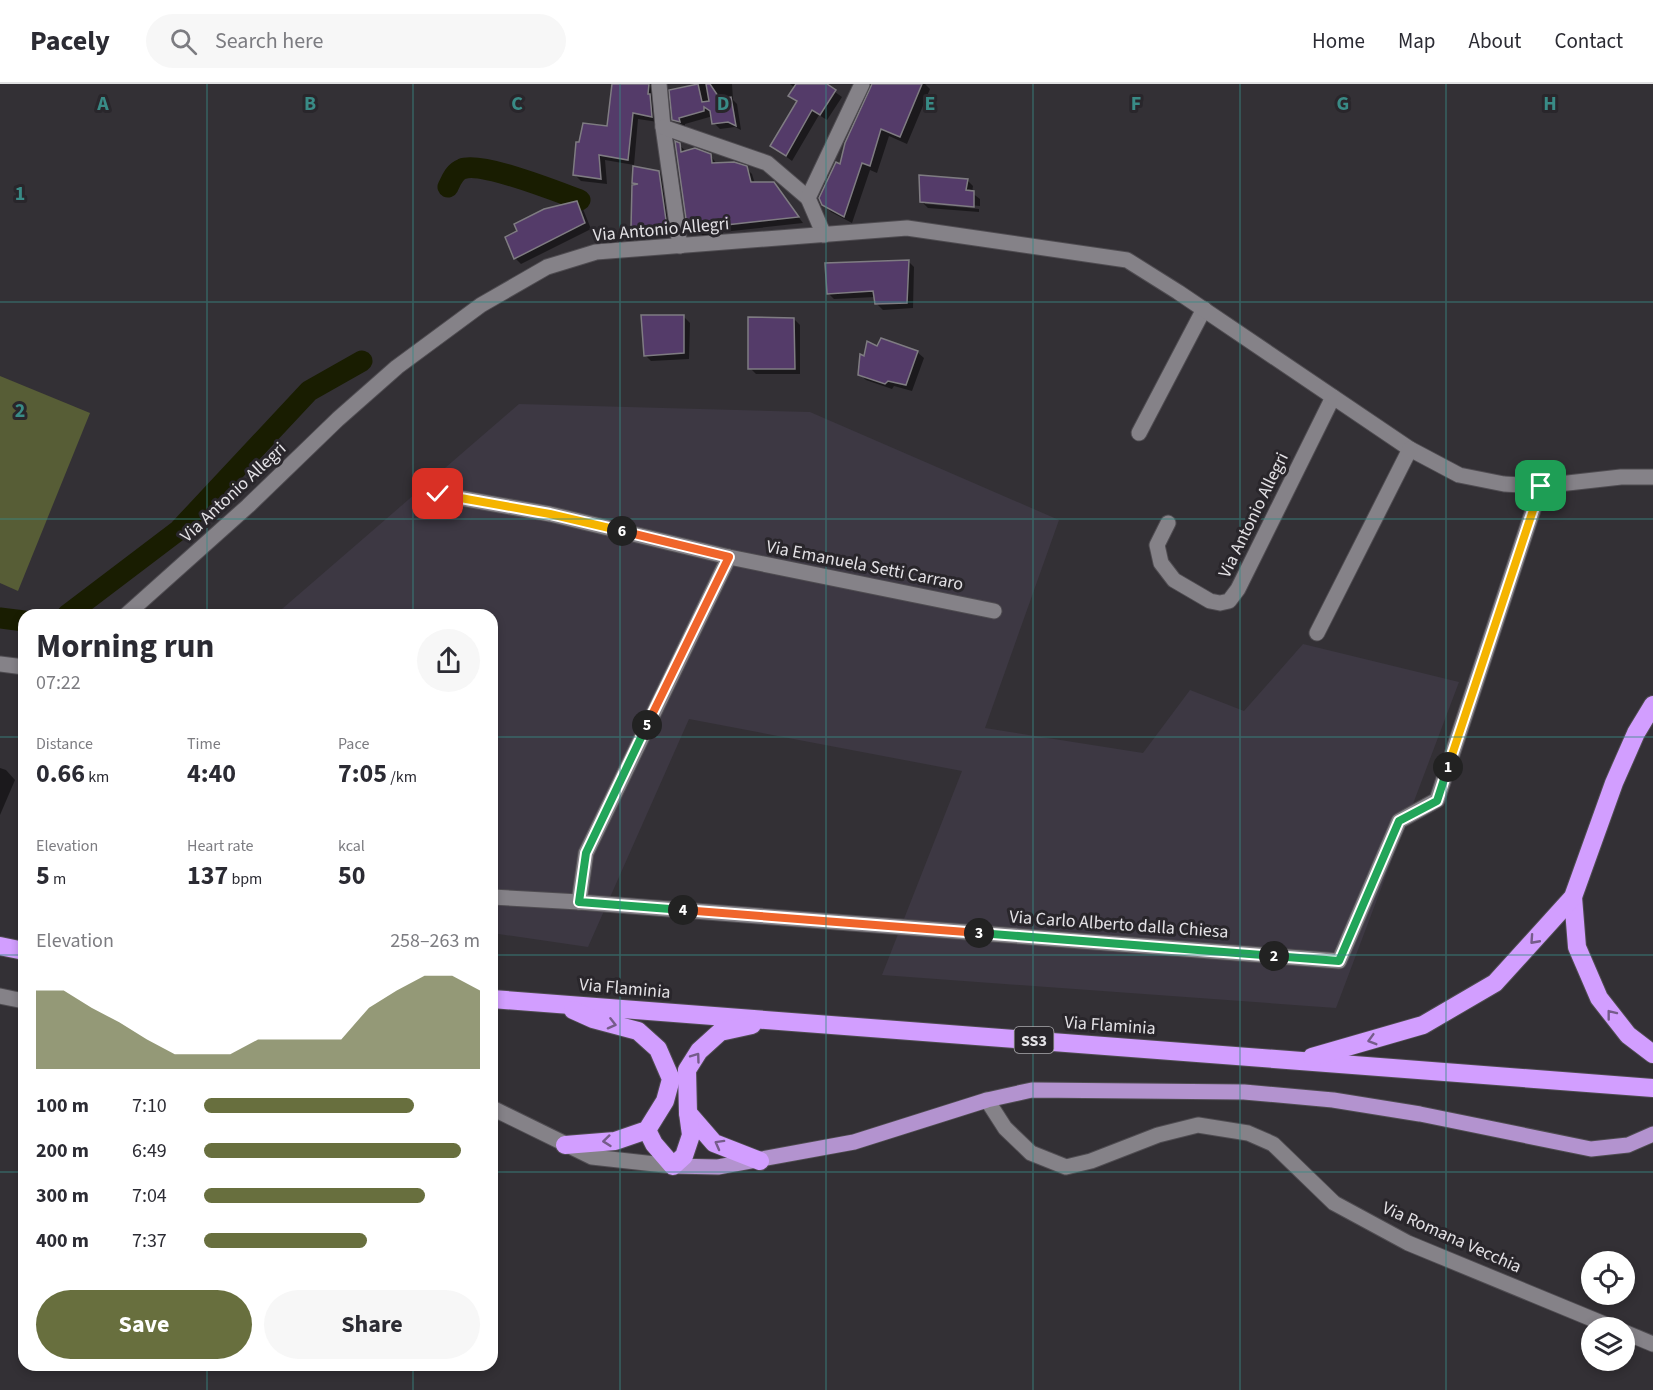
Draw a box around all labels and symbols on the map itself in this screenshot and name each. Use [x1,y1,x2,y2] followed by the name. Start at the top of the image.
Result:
[96,90,109,118] text: A
[304,90,316,118] text: B
[511,90,523,118] text: C
[717,90,729,118] text: D
[925,90,935,118] text: E
[1131,90,1141,118] text: F
[1337,90,1349,118] text: G
[1543,90,1557,118] text: H
[15,180,25,208] text: 1
[592,211,730,248] street label: Via Antonio Allegri
[15,397,25,425] text: 2
[175,437,292,548] street label: Via Antonio Allegri
[1212,448,1295,582] street label: Via Antonio Allegri
[1515,460,1566,511] pin
[412,468,463,519] pin
[607,516,637,546] pin: 6
[764,534,966,597] street label: Via Emanuela Setti Carraro
[632,710,662,740] pin: 5
[1433,752,1463,782] pin: 1
[668,895,698,925] pin: 4
[1009,904,1229,945] street label: Via Carlo Alberto dalla Chiesa
[964,918,994,948] pin: 3
[1530,933,1541,944] one-way arrow
[1259,941,1289,971] pin: 2
[578,972,672,1005] street label: Via Flaminia
[1063,1010,1157,1041] street label: Via Flaminia
[1608,1010,1619,1021] one-way arrow
[606,1017,617,1029] one-way arrow
[1014,1027,1054,1053] road number: SS3
[1367,1033,1378,1045] one-way arrow
[689,1053,700,1064] one-way arrow
[602,1134,612,1147] one-way arrow
[715,1140,725,1151] one-way arrow
[1378,1196,1525,1279] street label: Via Romana Vecchia

